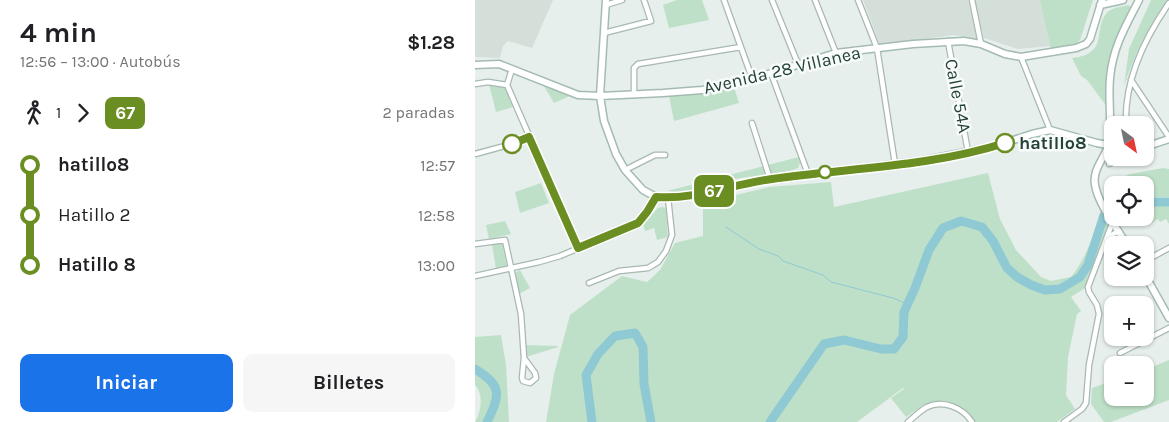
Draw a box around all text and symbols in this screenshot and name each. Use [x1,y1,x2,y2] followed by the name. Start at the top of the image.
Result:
[20,16,97,49] text: 4 min
[407,32,455,54] text: $1.28
[701,41,863,99] street label: Avenida 28 Villanea
[20,52,181,71] text: 12:56 – 13:00 · Autobús
[940,57,976,135] street label: Calle 54A
[20,99,48,127] icon: walk
[69,99,97,127] icon: forward
[115,102,135,124] text: 67
[56,103,61,122] text: 1
[382,103,455,122] text: 2 paradas
[1104,116,1154,166] north arrow
[1104,116,1154,406] map controls
[1019,132,1087,154] place label: hatillo8
[995,133,1015,153] marker: hatillo8
[502,134,522,154] unlabelled marker
[58,154,129,176] text: hatillo8
[420,156,455,175] text: 12:57
[818,165,832,179] unlabelled marker
[691,175,737,207] line badge: 67
[1104,176,1154,226] button: locate
[704,180,724,202] text: 67
[58,204,131,226] text: Hatillo 2
[418,206,455,225] text: 12:58
[1104,236,1154,286] button: layers
[58,254,136,276] text: Hatillo 8
[418,256,455,275] text: 13:00
[1104,296,1154,346] button: +
[20,354,233,412] button: Iniciar
[243,354,455,412] button: Billetes
[1104,356,1154,406] button: −

